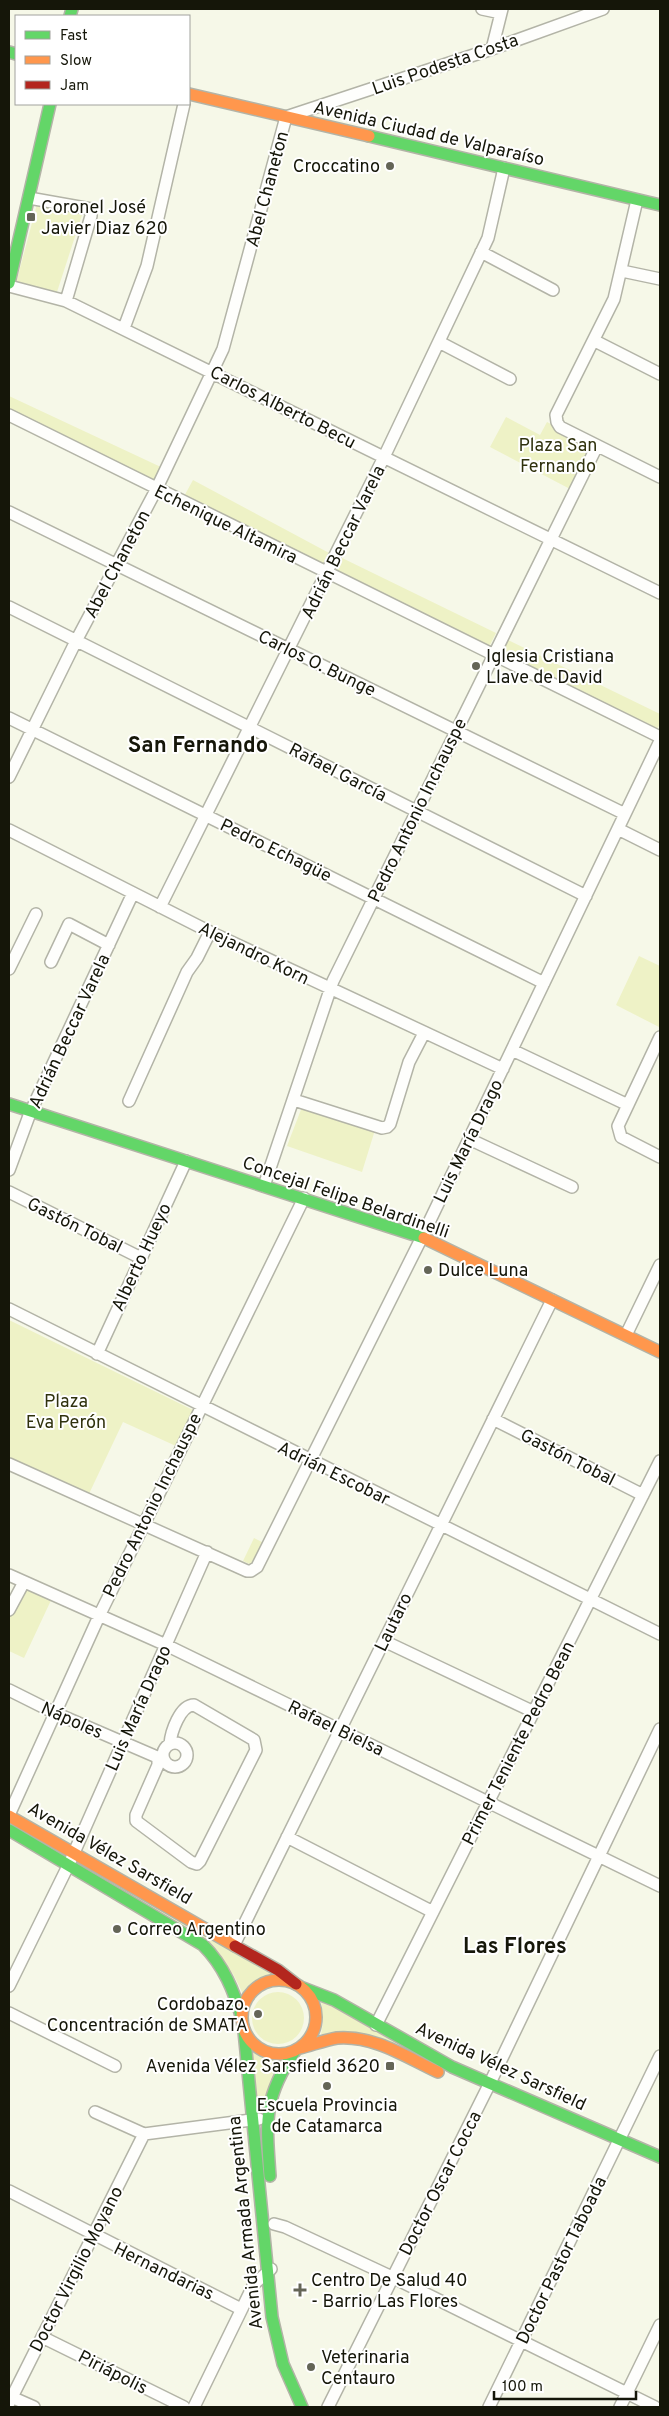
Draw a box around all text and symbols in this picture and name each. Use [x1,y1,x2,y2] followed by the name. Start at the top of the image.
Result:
[15,15,190,105] legend
[60,27,88,46] text: Fast
[369,30,522,101] street label: Luis Podesta Costa
[60,52,92,71] text: Slow
[60,77,89,96] text: Jam
[311,97,546,172] street label: Avenida Ciudad de Valparaíso
[242,129,295,250] street label: Abel Chaneton
[293,156,380,179] place label: Croccatino
[384,160,396,172] marker: Croccatino
[41,197,168,241] place label: Coronel José Javier Diaz 620
[25,211,37,223] marker: Coronel José Javier Diaz 620
[205,362,359,455] street label: Carlos Alberto Becu
[519,435,597,479] park label: Plaza San Fernando
[297,462,392,623] street label: Adrián Beccar Varela
[150,481,301,570] street label: Echenique Altamira
[80,507,157,623] street label: Abel Chaneton
[254,626,379,703] street label: Carlos O. Bunge
[486,646,614,690] place label: Iglesia Cristiana Llave de David
[470,660,482,672] marker: Iglesia Cristiana Llave de David
[364,715,473,907] street label: Pedro Antonio Inchauspe
[128,733,268,760] district label: San Fernando
[284,739,390,808] street label: Rafael García
[216,814,335,888] street label: Pedro Echagüe
[194,918,313,991] street label: Alejandro Korn
[24,951,116,1113] street label: Adrián Beccar Varela
[429,1076,509,1207] street label: Luis María Drago
[239,1152,452,1245] street label: Concejal Felipe Belardinelli
[23,1193,126,1259] street label: Gastón Tobal
[107,1200,177,1315] street label: Alberto Hueyo
[438,1260,528,1283] place label: Dulce Luna
[422,1264,434,1276] marker: Dulce Luna
[26,1391,106,1435] park label: Plaza Eva Perón
[99,1410,208,1602] street label: Pedro Antonio Inchauspe
[516,1425,619,1492] street label: Gastón Tobal
[273,1437,393,1512] street label: Adrián Escobar
[370,1589,418,1656] street label: Lautaro
[458,1638,581,1850] street label: Primer Teniente Pedro Bean
[101,1642,177,1775] street label: Luis María Drago
[284,1696,387,1762] street label: Rafael Bielsa
[37,1698,106,1745] street label: Nápoles
[23,1798,196,1911] street label: Avenida Vélez Sarsfield
[127,1919,266,1942] place label: Correo Argentino
[111,1923,123,1935] marker: Correo Argentino
[463,1934,567,1961] district label: Las Flores
[47,1994,248,2038] place label: Cordobazo. Concentración de SMATA
[252,2008,264,2020] marker: Cordobazo. Concentración de SMATA
[411,2018,590,2117] street label: Avenida Vélez Sarsfield
[146,2056,380,2079] place label: Avenida Vélez Sarsfield 3620
[384,2060,396,2072] marker: Avenida Vélez Sarsfield 3620
[321,2080,333,2092] marker: Escuela Provincia de Catamarca
[257,2095,397,2139] place label: Escuela Provincia de Catamarca
[395,2108,488,2260] street label: Doctor Oscar Cocca
[224,2115,269,2331] street label: Avenida Armada Argentina
[512,2173,613,2348] street label: Doctor Pastor Taboada
[25,2183,129,2357] street label: Doctor Virgilio Moyano
[109,2238,217,2307] street label: Hernandarias
[311,2270,467,2314] place label: Centro De Salud 40 - Barrio Las Flores
[293,2283,307,2297] marker: Centro De Salud 40 - Barrio Las Flores
[74,2346,151,2401] street label: Piriápolis
[321,2347,409,2391] place label: Veterinaria Centauro
[305,2361,317,2373] marker: Veterinaria Centauro
[494,2368,636,2400] scale bar
[502,2378,543,2397] text: 100 m

